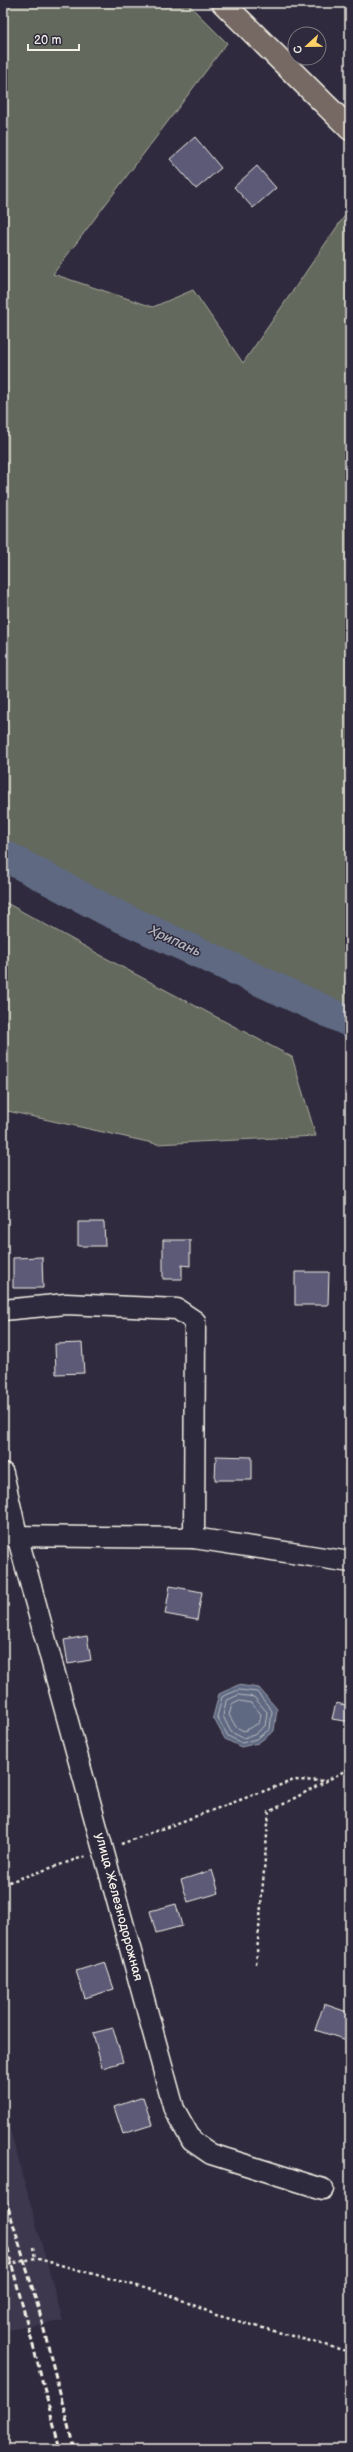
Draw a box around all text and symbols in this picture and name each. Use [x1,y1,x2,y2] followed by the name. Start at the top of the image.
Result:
[28,26,79,52] scale bar
[287,26,327,66] north arrow
[34,33,61,48] text: 20 m
[291,43,306,56] text: С
[145,921,204,960] water label: Хрипань
[92,1831,146,1983] street label: улица Железнодорожная

